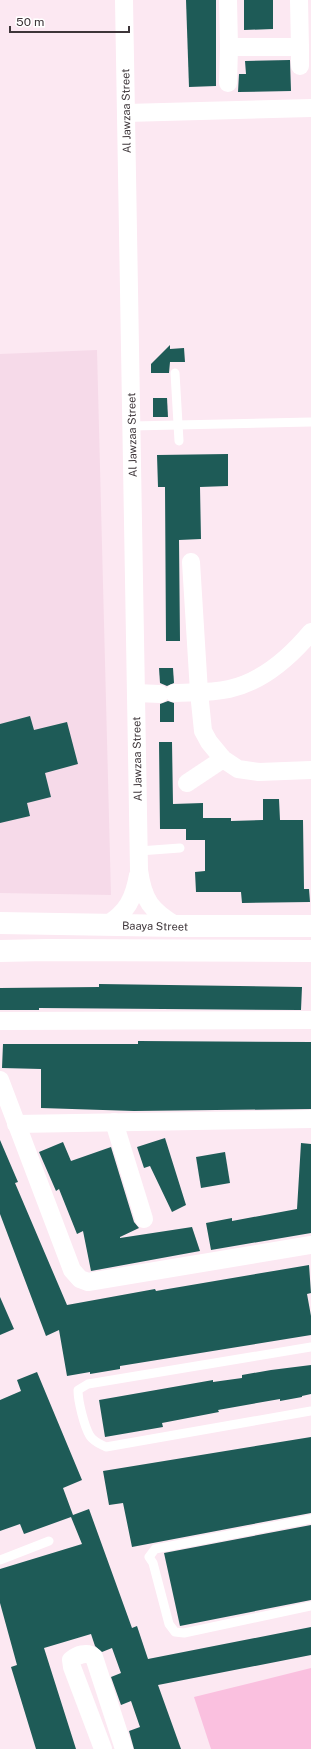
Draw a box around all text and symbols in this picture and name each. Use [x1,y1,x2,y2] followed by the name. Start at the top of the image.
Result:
[10,8,129,34] scale bar
[16,15,44,29] text: 50 m
[119,68,133,154] street label: Al Jawzaa Street
[125,392,139,478] street label: Al Jawzaa Street
[130,716,144,802] street label: Al Jawzaa Street
[122,919,188,933] street label: Baaya Street

